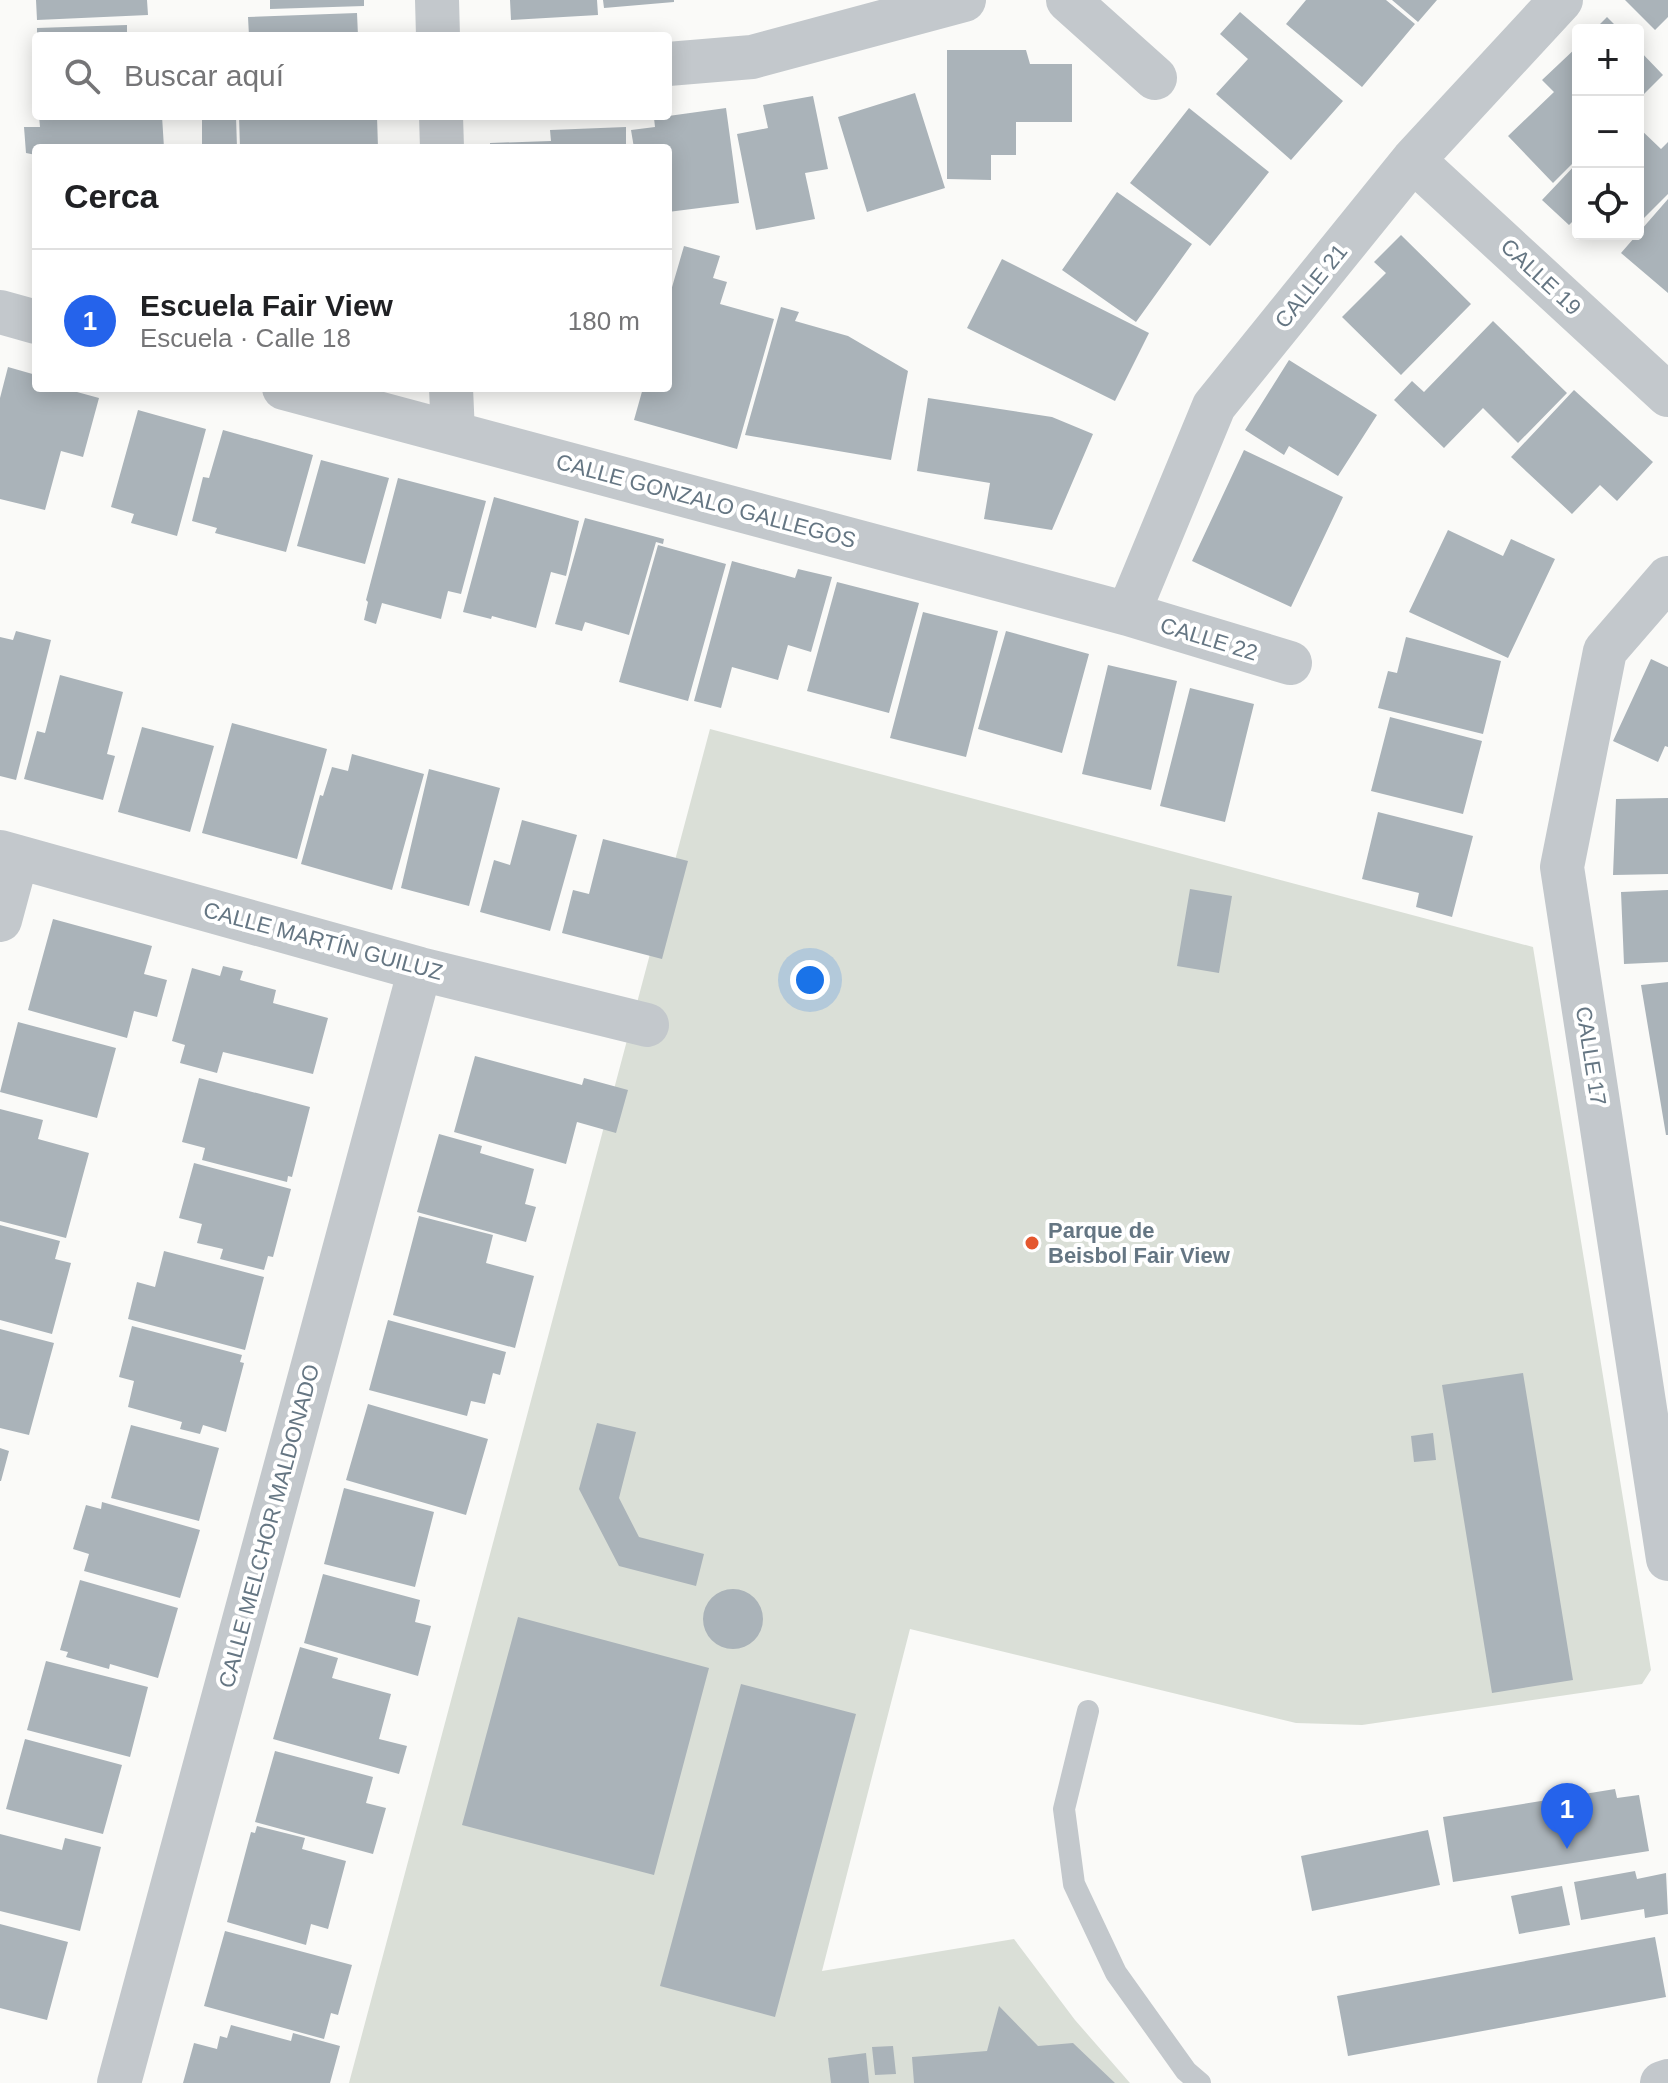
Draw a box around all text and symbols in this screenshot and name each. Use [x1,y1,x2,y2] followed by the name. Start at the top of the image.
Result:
[1572,24,1644,240] map controls
[1572,24,1644,96] button: +
[32,32,672,120] search box
[60,54,104,98] icon: search
[124,59,284,92] text: Buscar aquí
[1572,96,1644,168] button: −
[1572,168,1644,240] button: locate
[64,177,159,215] text: Cerca
[1496,234,1586,320] street label: CALLE 19
[1270,239,1352,333] street label: CALLE 21
[140,289,393,322] text: Escuela Fair View
[83,306,97,336] text: 1
[568,306,640,336] text: 180 m
[140,323,351,353] text: Escuela · Calle 18
[553,449,859,553] street label: CALLE GONZALO GALLEGOS
[1157,612,1261,666] street label: CALLE 22
[201,897,445,985] street label: CALLE MARTÍN GUILUZ
[790,960,830,1000] your location
[1571,1005,1611,1107] street label: CALLE 17
[1048,1218,1231,1268] place label: Parque de Beisbol Fair View
[1023,1234,1041,1252] marker: Parque de Beisbol Fair View
[214,1362,324,1690] street label: CALLE MELCHOR MALDONADO
[1541,1783,1593,1849] pin: 1

